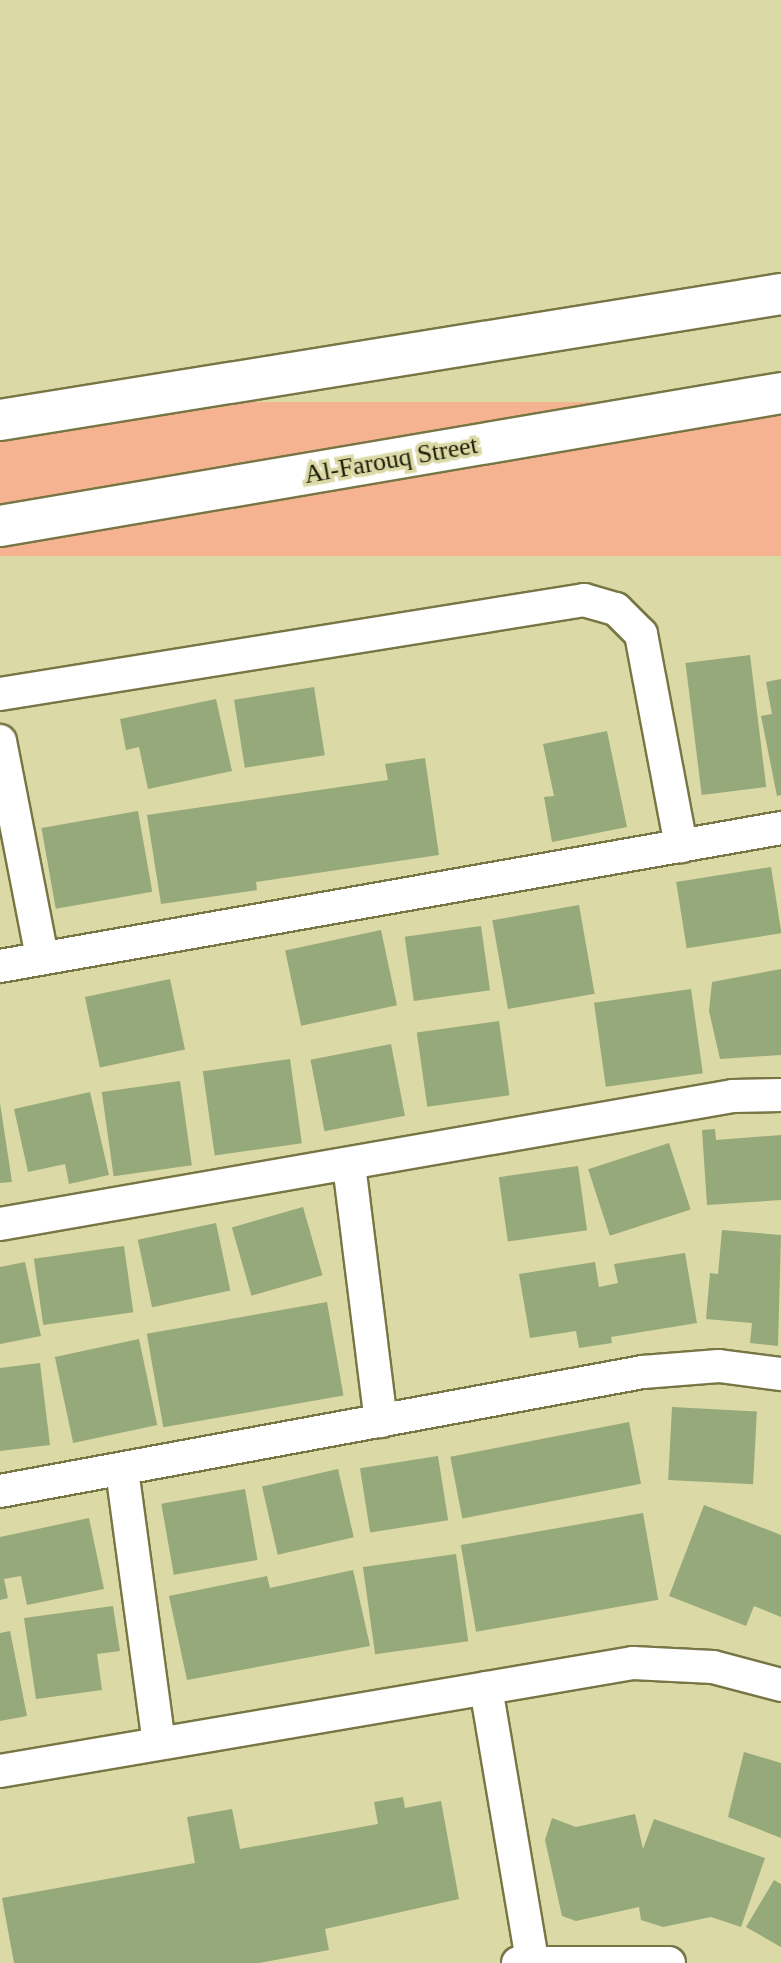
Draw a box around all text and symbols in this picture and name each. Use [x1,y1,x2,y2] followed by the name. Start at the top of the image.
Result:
[302,429,480,491] street label: Al-Farouq Street

